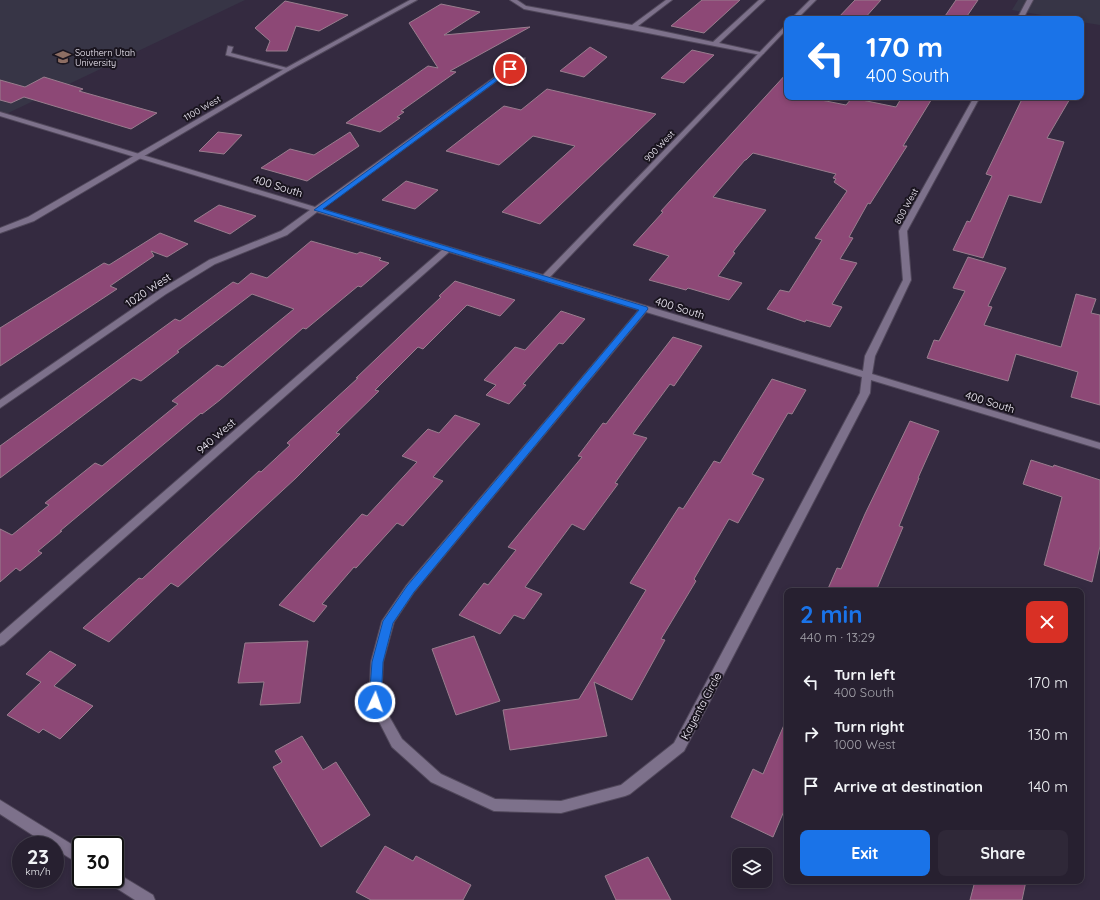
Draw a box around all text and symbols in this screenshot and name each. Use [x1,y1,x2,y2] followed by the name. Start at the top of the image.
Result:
[866,29,943,64] text: 170 m
[800,32,852,84] icon: left
[75,47,135,68] place label: Southern Utah University
[54,48,72,66] school or university icon: Southern Utah University
[493,52,527,86] pin
[499,58,521,80] icon: arrive
[866,64,949,87] text: 400 South
[182,93,222,123] street label: 1100 West
[641,128,677,164] street label: 900 West
[252,172,304,200] street label: 400 South
[892,186,920,226] street label: 800 West
[123,270,174,310] street label: 1020 West
[654,294,706,322] street label: 400 South
[964,388,1016,416] street label: 400 South
[194,415,239,457] street label: 940 West
[800,599,862,629] text: 2 min
[1026,601,1068,643] button: close
[800,629,875,645] text: 440 m · 13:29
[834,665,896,684] text: Turn left
[677,670,725,742] street label: Kayenta Circle
[800,671,822,693] icon: left
[1028,673,1068,692] text: 170 m
[354,681,396,723] position arrow
[834,684,894,700] text: 400 South
[834,717,905,736] text: Turn right
[800,723,822,745] icon: right
[1028,725,1068,744] text: 130 m
[834,736,896,752] text: 1000 West
[800,775,822,797] icon: arrive
[834,777,983,796] text: Arrive at destination
[1028,777,1068,796] text: 140 m
[800,830,930,876] button: Exit
[938,830,1068,876] button: Share
[72,836,124,888] speed limit sign: 30
[27,844,49,869] text: 23
[732,848,772,888] map controls
[732,848,772,888] button: layers
[25,865,51,878] text: km/h

